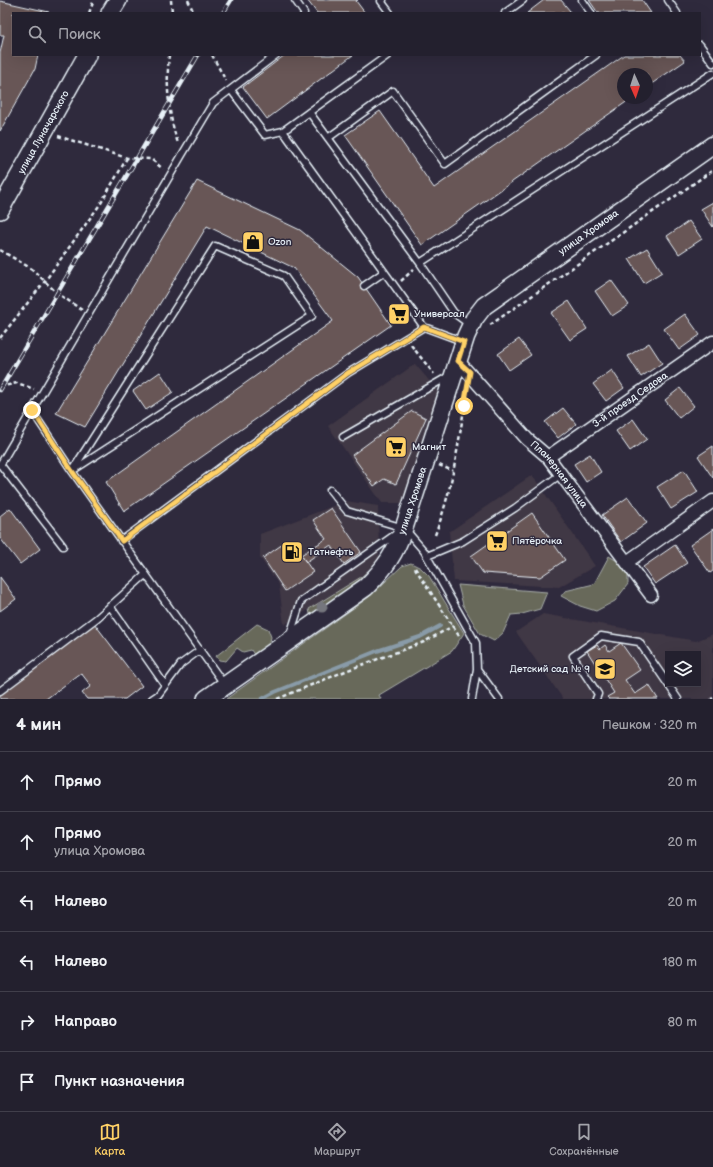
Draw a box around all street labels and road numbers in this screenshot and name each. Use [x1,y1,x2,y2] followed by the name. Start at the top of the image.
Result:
[15,88,72,176] street label: улица Луначарского
[556,207,621,258] street label: улица Хромова
[590,369,670,430] street label: 3-й проезд Седова
[528,438,590,510] street label: Планерная улица
[396,465,429,536] street label: улица Хромова

